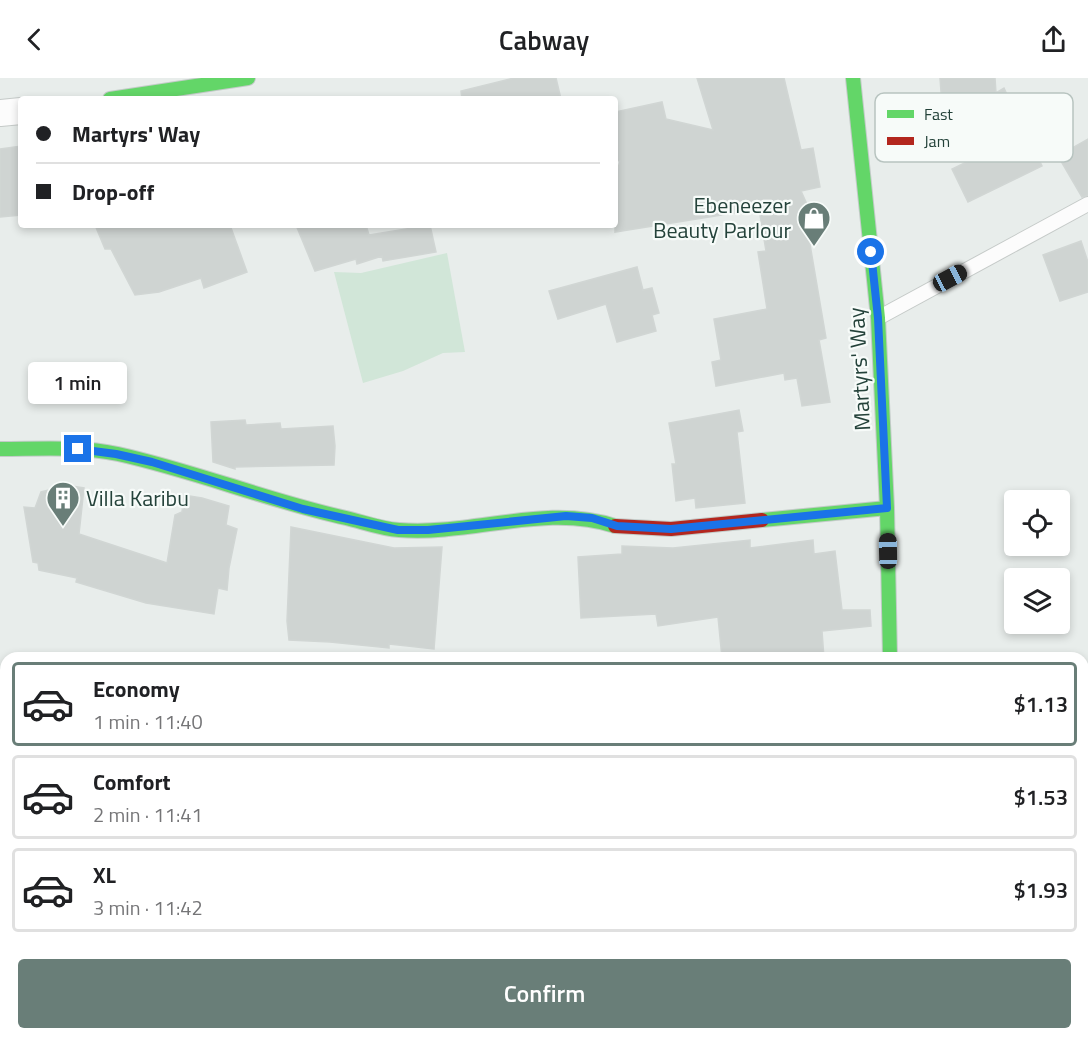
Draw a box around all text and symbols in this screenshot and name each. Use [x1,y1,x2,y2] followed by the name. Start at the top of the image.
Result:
[499,19,589,60] text: Cabway
[18,23,51,56] icon: back
[1037,23,1070,56] icon: share
[875,93,1073,162] legend
[924,102,953,126] text: Fast
[72,117,200,151] text: Martyrs' Way
[924,129,950,153] text: Jam
[72,175,154,209] text: Drop-off
[653,188,791,247] place label: Ebeneezer Beauty Parlour
[796,200,832,247] shop icon: Ebeneezer Beauty Parlour
[857,238,884,265] route start
[930,262,970,294] car
[839,306,879,432] street label: Martyrs' Way
[28,362,128,404] callout: 1 min
[53,367,102,398] text: 1 min
[64,435,91,462] route end
[45,480,81,527] building icon: Villa Karibu
[86,481,189,515] place label: Villa Karibu
[1004,490,1070,634] map controls
[1004,490,1070,556] button: locate
[879,533,897,569] car
[1004,568,1070,634] button: layers
[93,672,180,706] text: Economy
[21,677,75,731] icon: car
[1013,687,1068,721] text: $1.13
[93,706,203,737] text: 1 min · 11:40
[93,765,171,799] text: Comfort
[21,770,75,824] icon: car
[1013,780,1068,814] text: $1.53
[93,799,203,830] text: 2 min · 11:41
[93,858,116,892] text: XL
[21,863,75,917] icon: car
[1013,873,1068,907] text: $1.93
[93,892,203,923] text: 3 min · 11:42
[18,959,1071,1028] button: Confirm

